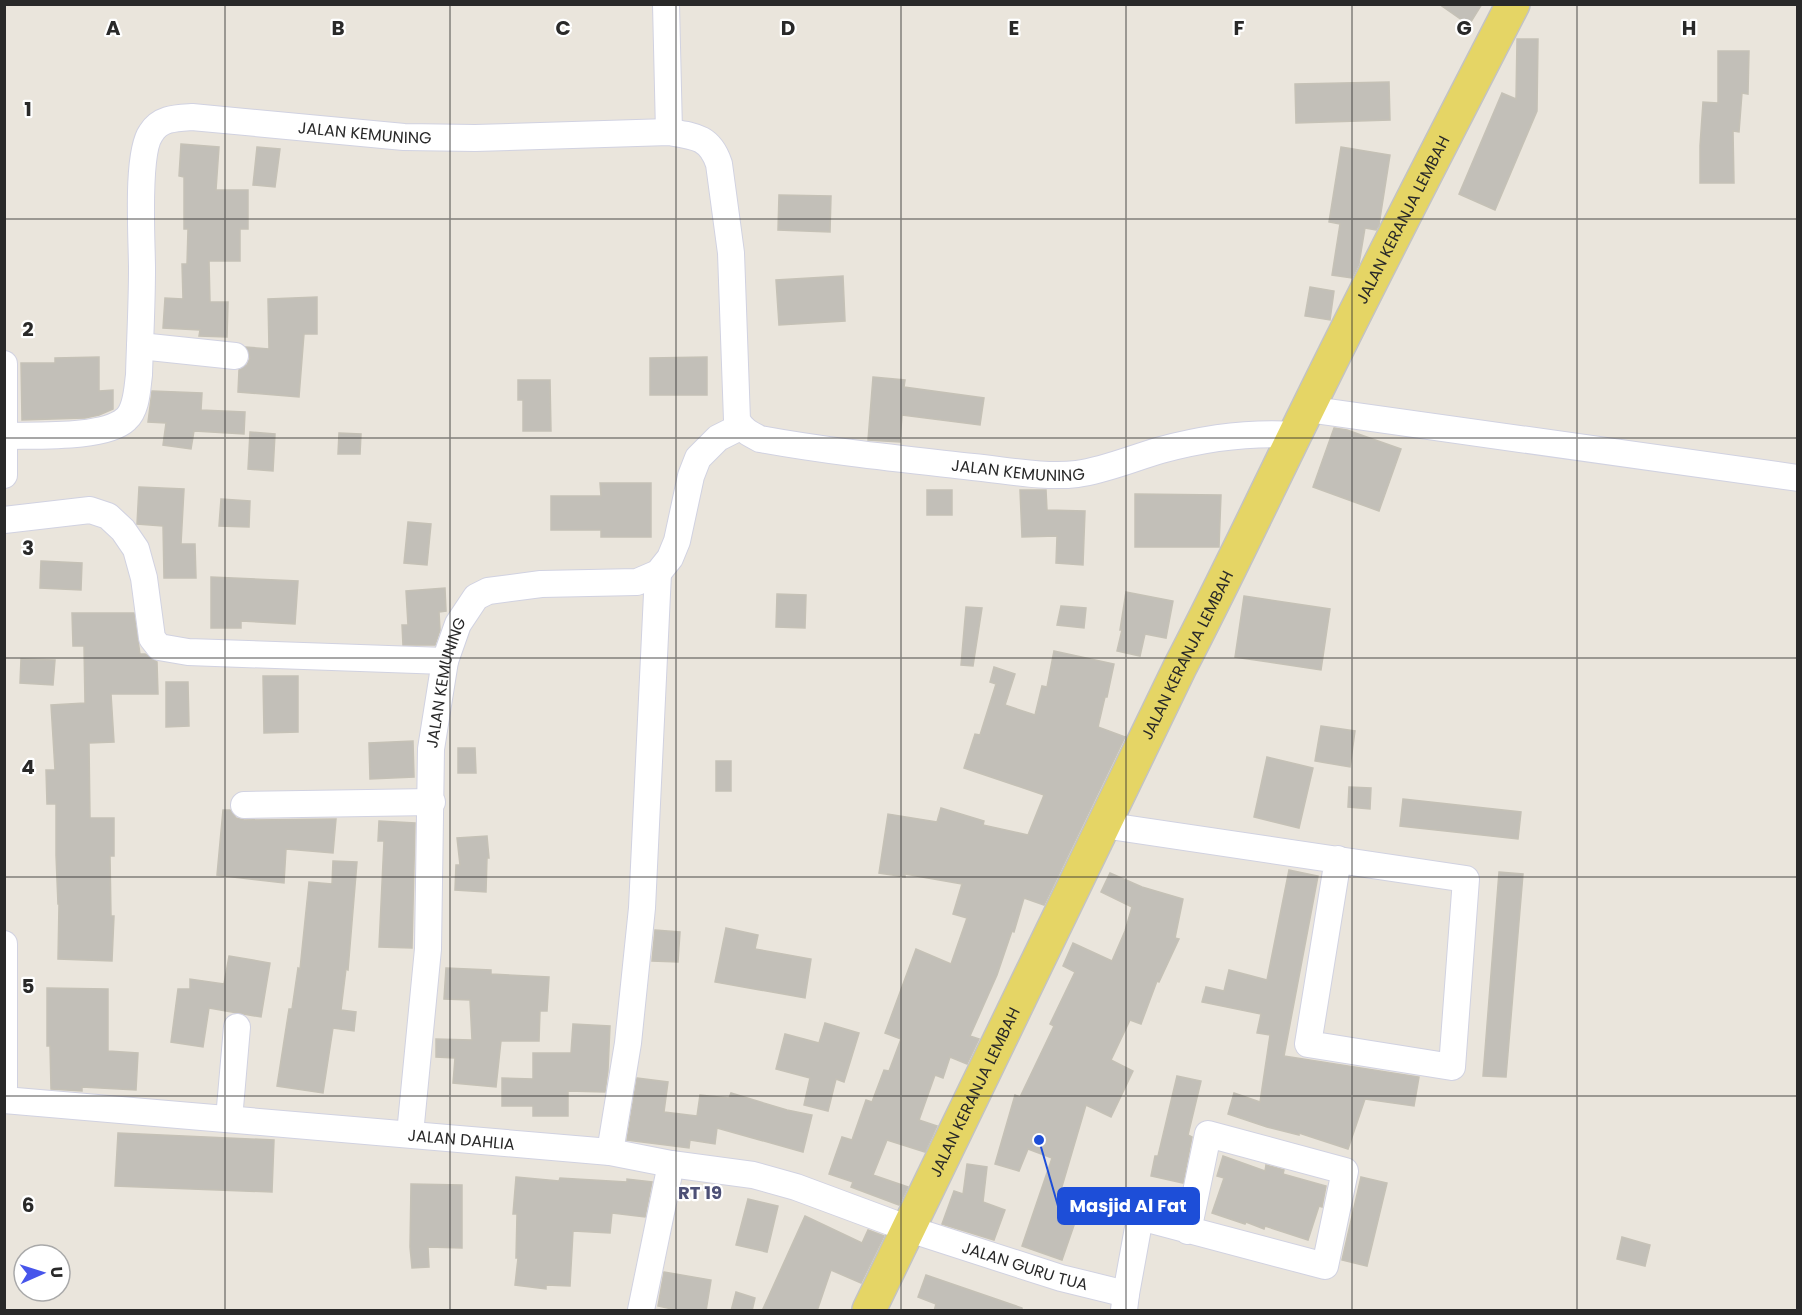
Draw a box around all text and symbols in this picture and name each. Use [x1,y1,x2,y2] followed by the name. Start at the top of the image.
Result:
[106,14,121,42] text: A
[331,14,345,42] text: B
[555,14,571,42] text: C
[781,14,795,42] text: D
[1009,14,1019,42] text: E
[1234,14,1245,42] text: F
[1456,14,1472,42] text: G
[1682,14,1696,42] text: H
[24,95,32,123] text: 1
[297,116,432,149] street label: JALAN KEMUNING
[1350,131,1455,308] street label: JALAN KERANJA LEMBAH
[22,315,34,343] text: 2
[950,453,1086,487] street label: JALAN KEMUNING
[22,534,34,562] text: 3
[1135,567,1239,743] street label: JALAN KERANJA LEMBAH
[420,612,471,750] street label: JALAN KEMUNING
[21,753,35,781] text: 4
[22,972,35,1000] text: 5
[923,1003,1025,1181] street label: JALAN KERANJA LEMBAH
[407,1123,516,1155] street label: JALAN DAHLIA
[678,1180,722,1205] district label: RT 19
[1058,1188,1199,1224] callout: Masjid Al Fat
[22,1191,34,1219] text: 6
[1069,1193,1187,1218] text: Masjid Al Fat
[959,1235,1091,1296] street label: JALAN GURU TUA
[12,1243,72,1303] north arrow
[45,1266,68,1278] text: U

